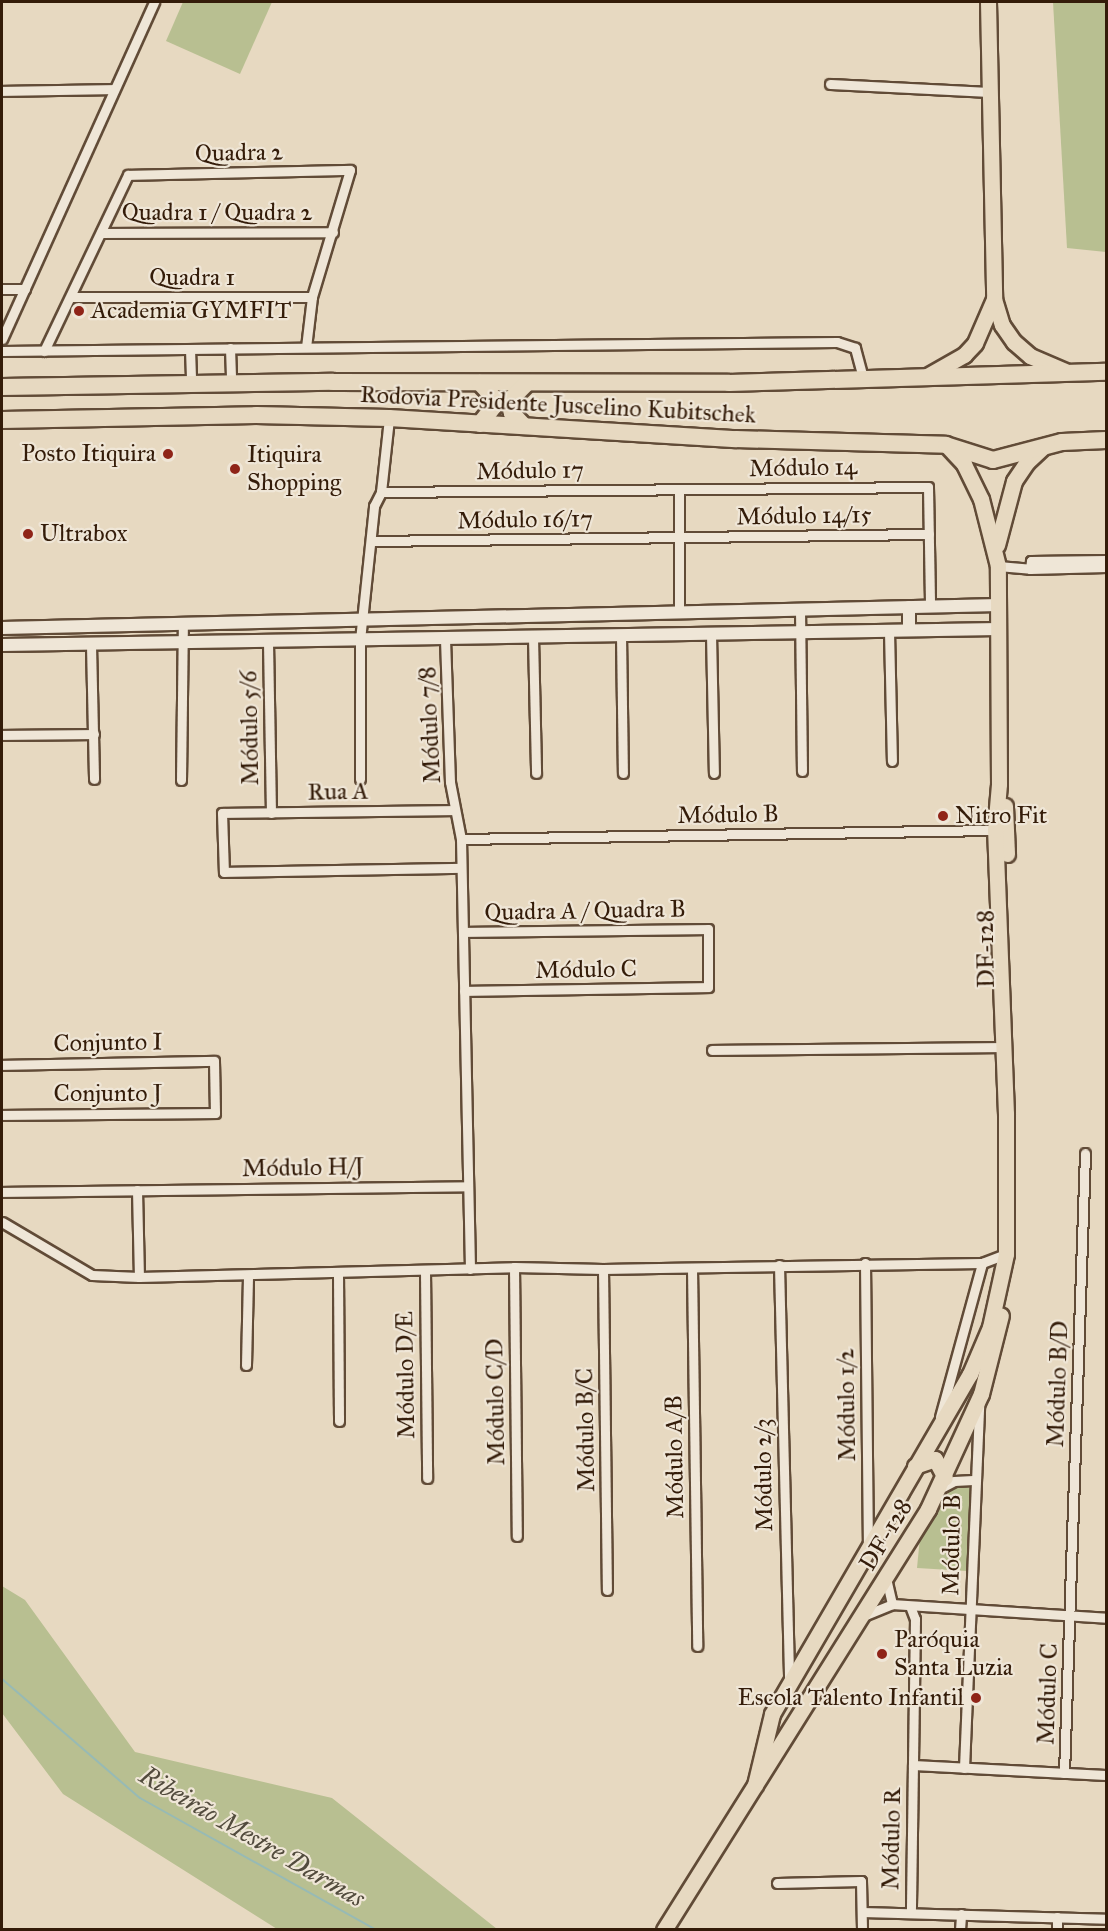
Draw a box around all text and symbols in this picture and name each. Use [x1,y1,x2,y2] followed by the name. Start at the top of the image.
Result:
[195,138,283,168] street label: Quadra 2
[122,199,312,227] street label: Quadra 1 / Quadra 2
[149,264,235,292] street label: Quadra 1
[91,297,291,325] place label: Academia GYMFIT
[72,304,86,318] marker: Academia GYMFIT
[359,380,757,430] street label: Rodovia Presidente Juscelino Kubitschek
[21,440,156,468] place label: Posto Itiquira
[247,441,341,497] place label: Itiquira Shopping
[161,447,175,461] marker: Posto Itiquira
[749,453,857,483] street label: Módulo 14
[476,456,584,486] street label: Módulo 17
[228,462,242,476] marker: Itiquira Shopping
[736,500,872,532] street label: Módulo 14/15
[457,504,593,536] street label: Módulo 16/17
[40,520,127,548] place label: Ultrabox
[21,527,35,541] marker: Ultrabox
[413,666,447,784] street label: Módulo 7/8
[235,670,265,786] street label: Módulo 5/6
[307,777,369,807] street label: Rua A
[677,800,779,830] street label: Módulo B
[955,802,1047,830] place label: Nitro Fit
[936,809,950,823] marker: Nitro Fit
[484,895,686,927] street label: Quadra A / Quadra B
[971,910,1001,988] street label: DF-128
[535,955,637,985] street label: Módulo C
[53,1028,163,1058] street label: Conjunto I
[54,1080,162,1108] street label: Conjunto J
[242,1153,364,1183] street label: Módulo H/J
[390,1311,422,1439] street label: Módulo D/E
[1041,1320,1075,1448] street label: Módulo B/D
[480,1338,512,1466] street label: Módulo C/D
[832,1348,862,1462] street label: Módulo 1/2
[571,1368,601,1492] street label: Módulo B/C
[660,1395,690,1519] street label: Módulo A/B
[749,1418,779,1532] street label: Módulo 2/3
[853,1494,919,1576] street label: DF-128
[937,1494,967,1596] street label: Módulo B
[894,1626,1013,1682] place label: Paróquia Santa Luzia
[1032,1643,1064,1745] street label: Módulo C
[875,1647,889,1661] marker: Paróquia Santa Luzia
[738,1684,964,1712] place label: Escola Talento Infantil
[969,1691,983,1705] marker: Escola Talento Infantil
[134,1760,370,1914] water label: Ribeirão Mestre Darmas
[877,1788,907,1890] street label: Módulo R

